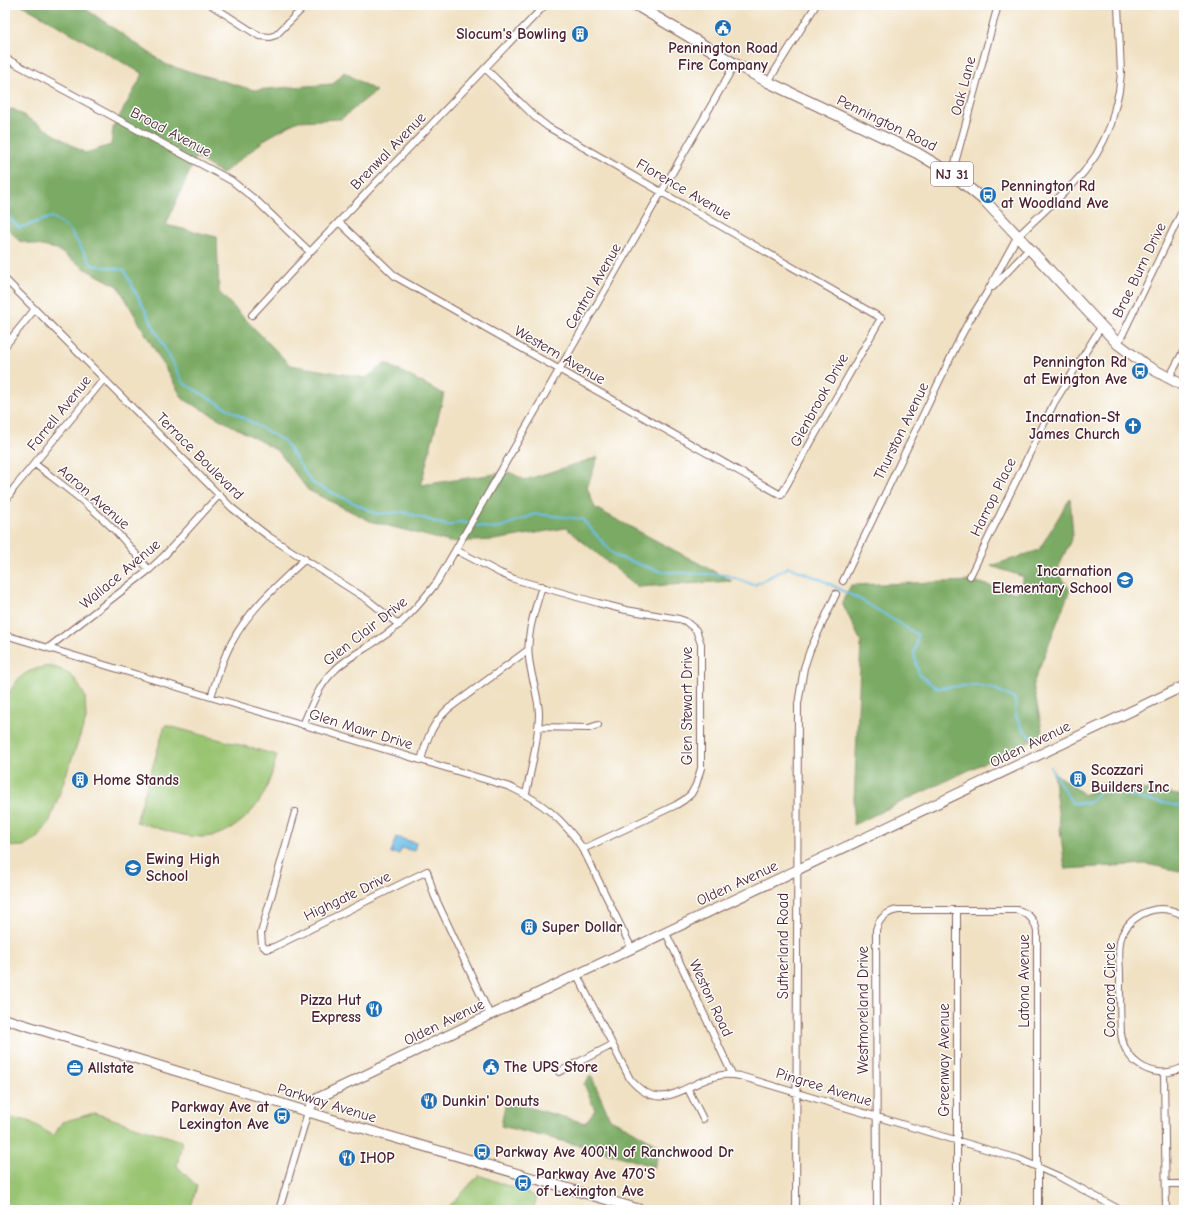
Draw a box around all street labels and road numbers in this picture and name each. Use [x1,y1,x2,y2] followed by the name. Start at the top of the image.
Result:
[946,54,980,118] street label: Oak Lane
[834,91,940,155] street label: Pennington Road
[127,103,215,161] street label: Broad Avenue
[346,108,430,194] street label: Brenwal Avenue
[633,155,735,224] street label: Florence Avenue
[931,162,973,186] road number: NJ 31
[1108,219,1170,321] street label: Brae Burn Drive
[561,239,625,332] street label: Central Avenue
[511,322,609,389] street label: Western Avenue
[786,350,852,450] street label: Glenbrook Drive
[23,371,95,454] street label: Farrell Avenue
[870,379,933,483] street label: Thurston Avenue
[153,409,247,503] street label: Terrace Boulevard
[966,454,1020,539] street label: Harrop Place
[54,461,134,533] street label: Aaron Avenue
[76,535,164,613] street label: Wallace Avenue
[319,592,411,669] street label: Glen Clair Drive
[678,646,696,765] street label: Glen Stewart Drive
[307,705,415,753] street label: Glen Mawr Drive
[987,717,1074,771] street label: Olden Avenue
[694,856,781,910] street label: Olden Avenue
[301,867,394,925] street label: Highgate Drive
[774,893,792,999] street label: Sutherland Road
[1015,934,1033,1028] street label: Latona Avenue
[1101,942,1119,1038] street label: Concord Circle
[854,945,872,1074] street label: Westmoreland Drive
[685,956,737,1040] street label: Weston Road
[401,995,488,1049] street label: Olden Avenue
[935,1003,953,1117] street label: Greenway Avenue
[774,1064,875,1110] street label: Pingree Avenue
[275,1079,379,1127] street label: Parkway Avenue

